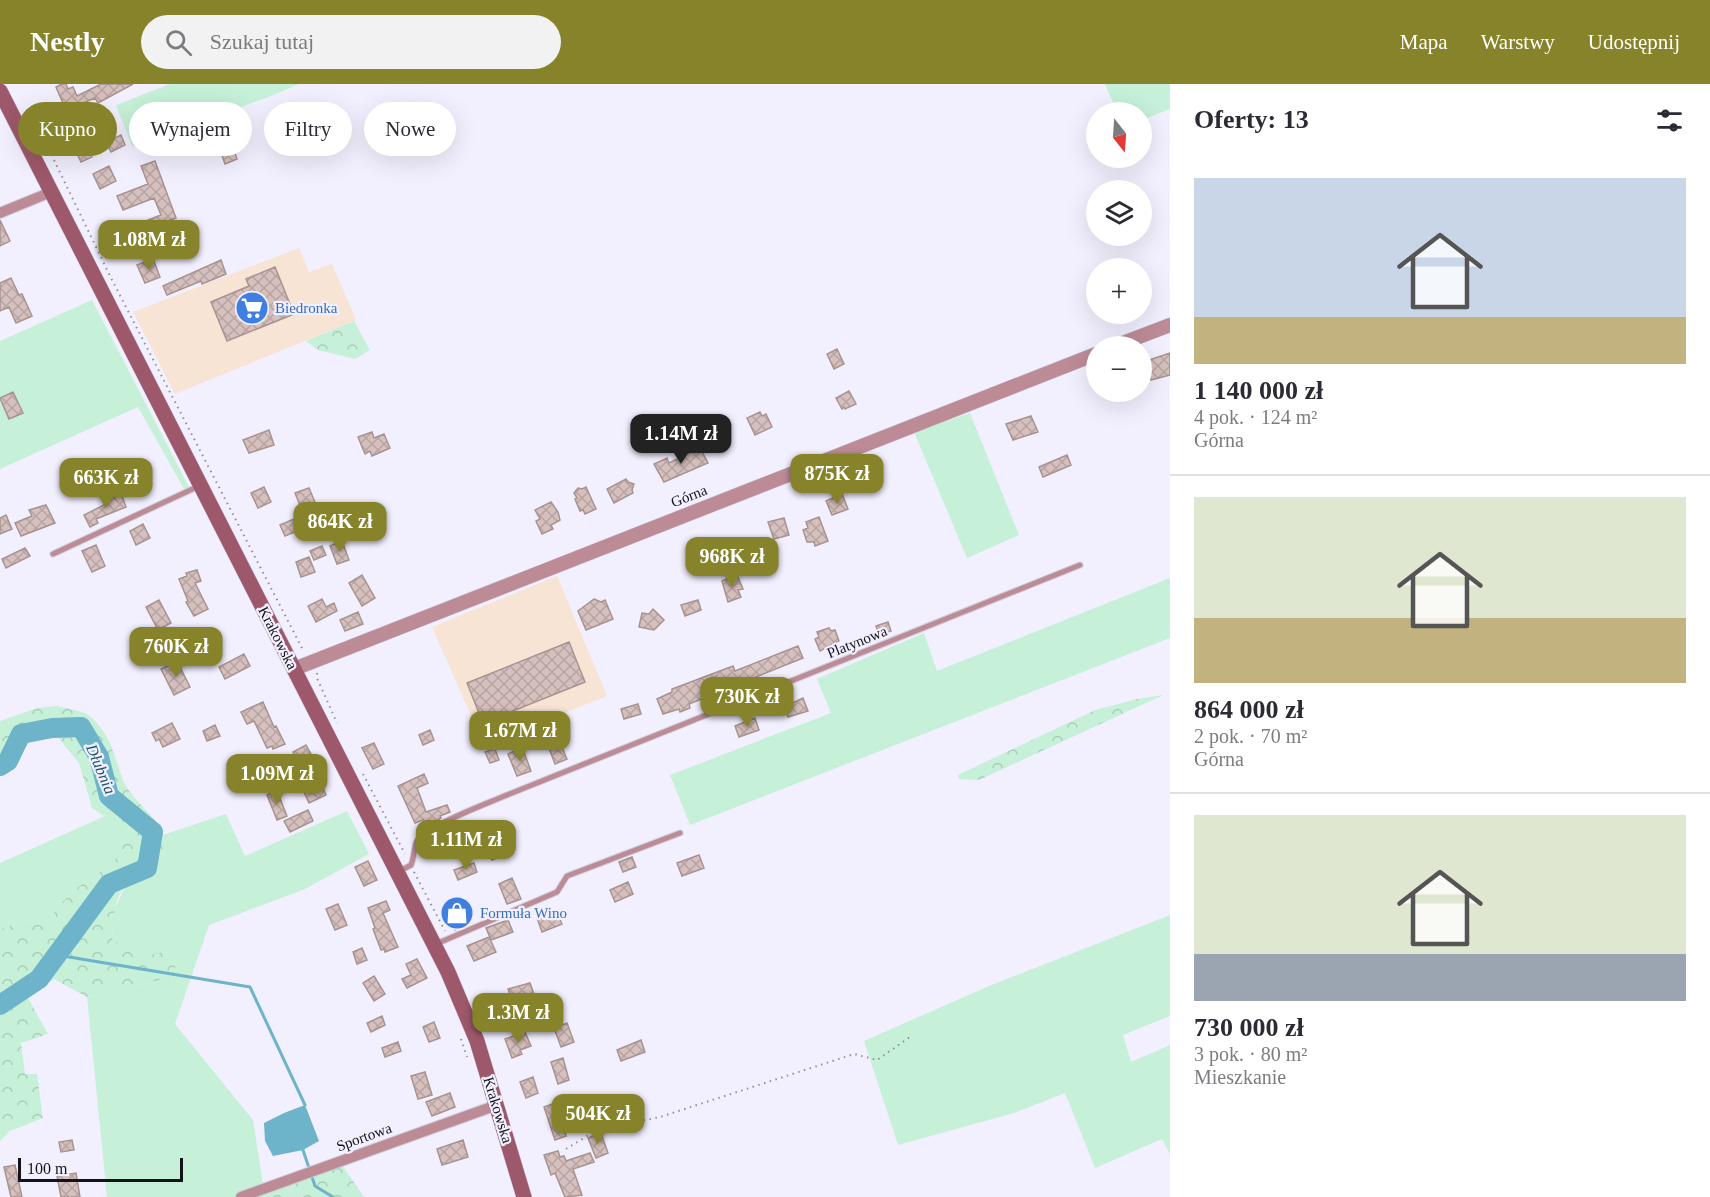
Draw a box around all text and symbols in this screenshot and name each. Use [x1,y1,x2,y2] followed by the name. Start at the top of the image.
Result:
[141,15,561,69] search box
[30,26,105,57] text: Nestly
[162,26,195,59] icon: search
[210,29,314,54] text: Szukaj tutaj
[1400,30,1448,54] text: Mapa
[1481,30,1555,54] text: Warstwy
[1588,30,1680,54] text: Udostępnij
[18,102,117,156] chip: Kupno
[129,102,252,156] chip: Wynajem
[264,102,352,156] chip: Filtry
[364,102,456,156] chip: Nowe
[1086,102,1152,168] north arrow
[1086,102,1152,402] map controls
[1653,104,1686,137] icon: filters
[1194,105,1309,134] text: Oferty: 13
[1086,180,1152,246] button: layers
[1386,217,1494,325] icon: home
[87,220,211,271] pin: 1.08M zł
[112,228,186,250] text: 1.08M zł
[1086,258,1152,324] button: +
[234,290,270,326] supermarket icon: Biedronka
[275,300,338,316] place label: Biedronka
[1086,336,1152,402] button: −
[1194,376,1323,405] text: 1 140 000 zł
[1194,406,1317,428] text: 4 pok. · 124 m²
[619,414,743,465] pin: 1.14M zł
[644,422,718,444] text: 1.14M zł
[1194,429,1244,451] text: Górna
[782,454,892,505] pin: 875K zł
[51,458,161,509] pin: 663K zł
[805,462,870,484] text: 875K zł
[74,466,139,488] text: 663K zł
[669,482,710,510] street label: Górna
[285,502,395,553] pin: 864K zł
[308,510,373,532] text: 864K zł
[1386,536,1494,644] icon: home
[677,537,787,588] pin: 968K zł
[700,545,765,567] text: 968K zł
[255,604,301,672] street label: Krakowska
[825,623,890,661] street label: Platynowa
[121,627,231,678] pin: 760K zł
[144,635,209,657] text: 760K zł
[692,677,802,728] pin: 730K zł
[715,685,780,707] text: 730K zł
[1194,695,1304,724] text: 864 000 zł
[458,711,582,762] pin: 1.67M zł
[483,719,557,741] text: 1.67M zł
[1194,725,1307,747] text: 2 pok. · 70 m²
[83,741,119,796] water label: Dłubnia
[1194,748,1244,770] text: Górna
[215,754,339,805] pin: 1.09M zł
[240,762,314,784] text: 1.09M zł
[404,820,528,871] pin: 1.11M zł
[430,828,502,850] text: 1.11M zł
[1386,854,1494,962] icon: home
[439,895,475,931] shop icon: Formuła Wino
[480,905,567,921] place label: Formuła Wino
[463,993,573,1044] pin: 1.3M zł
[486,1001,550,1023] text: 1.3M zł
[1194,1013,1304,1042] text: 730 000 zł
[1194,1043,1307,1065] text: 3 pok. · 80 m²
[1194,1066,1286,1088] text: Mieszkanie
[480,1075,516,1145] street label: Krakowska
[543,1094,653,1145] pin: 504K zł
[566,1102,631,1124] text: 504K zł
[334,1120,394,1154] street label: Sportowa
[18,1155,183,1182] scale bar
[27,1160,67,1177] text: 100 m

